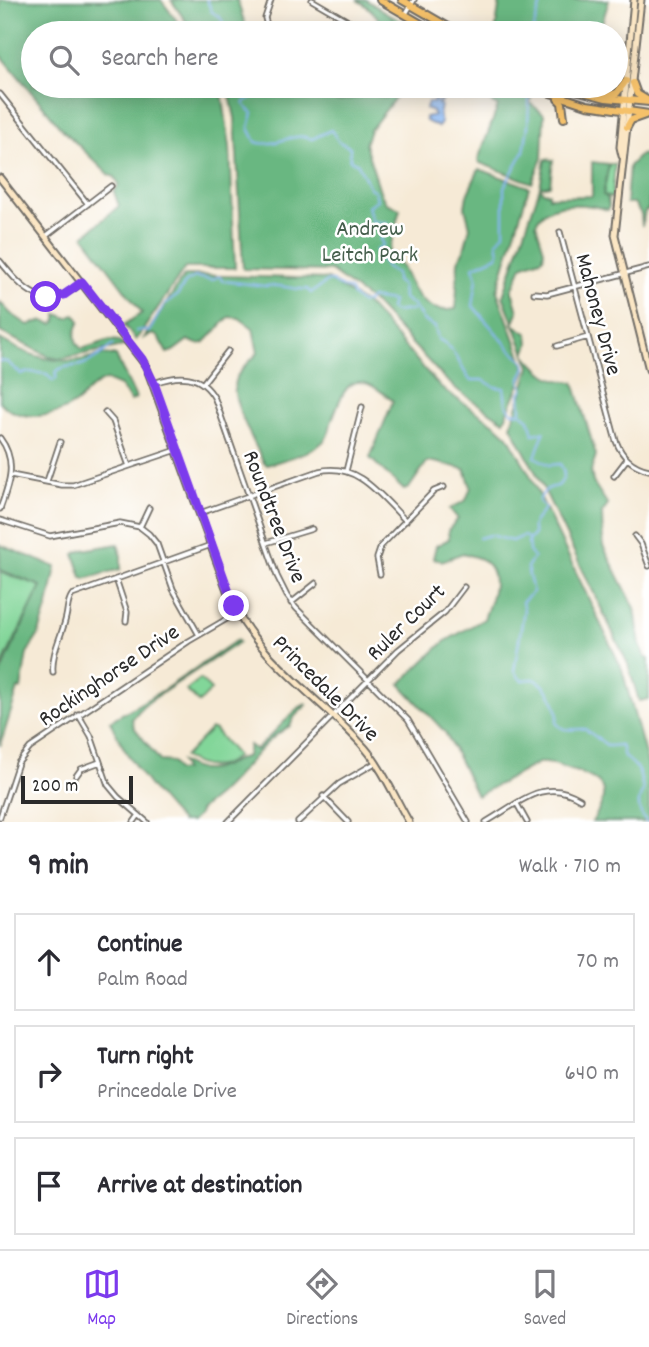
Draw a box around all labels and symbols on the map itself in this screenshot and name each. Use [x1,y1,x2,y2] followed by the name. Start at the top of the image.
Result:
[322,214,418,273] park label: Andrew Leitch Park
[565,250,629,379] street label: Mahoney Drive
[30,281,61,312] route start
[232,446,313,588] street label: Roundtree Drive
[360,577,455,670] street label: Ruler Court
[218,590,249,621] route end
[33,617,187,736] street label: Rockinghorse Drive
[263,628,386,751] street label: Princedale Drive
[21,773,133,805] scale bar

